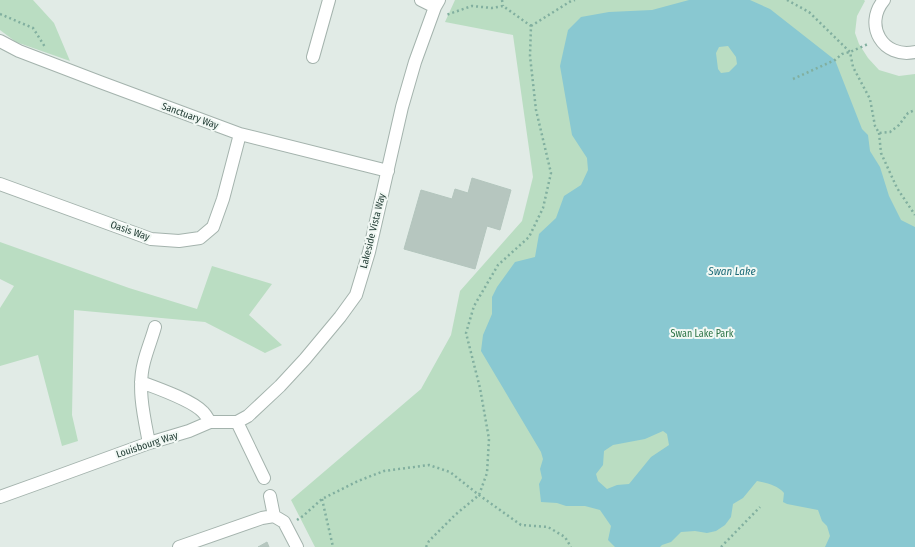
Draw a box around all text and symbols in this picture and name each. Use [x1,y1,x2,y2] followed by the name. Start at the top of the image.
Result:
[160,100,221,132] street label: Sanctuary Way
[358,192,388,270] street label: Lakeside Vista Way
[109,219,152,243] street label: Oasis Way
[707,265,756,278] water label: Swan Lake
[671,328,734,340] park label: Swan Lake Park
[115,429,180,461] street label: Louisbourg Way

